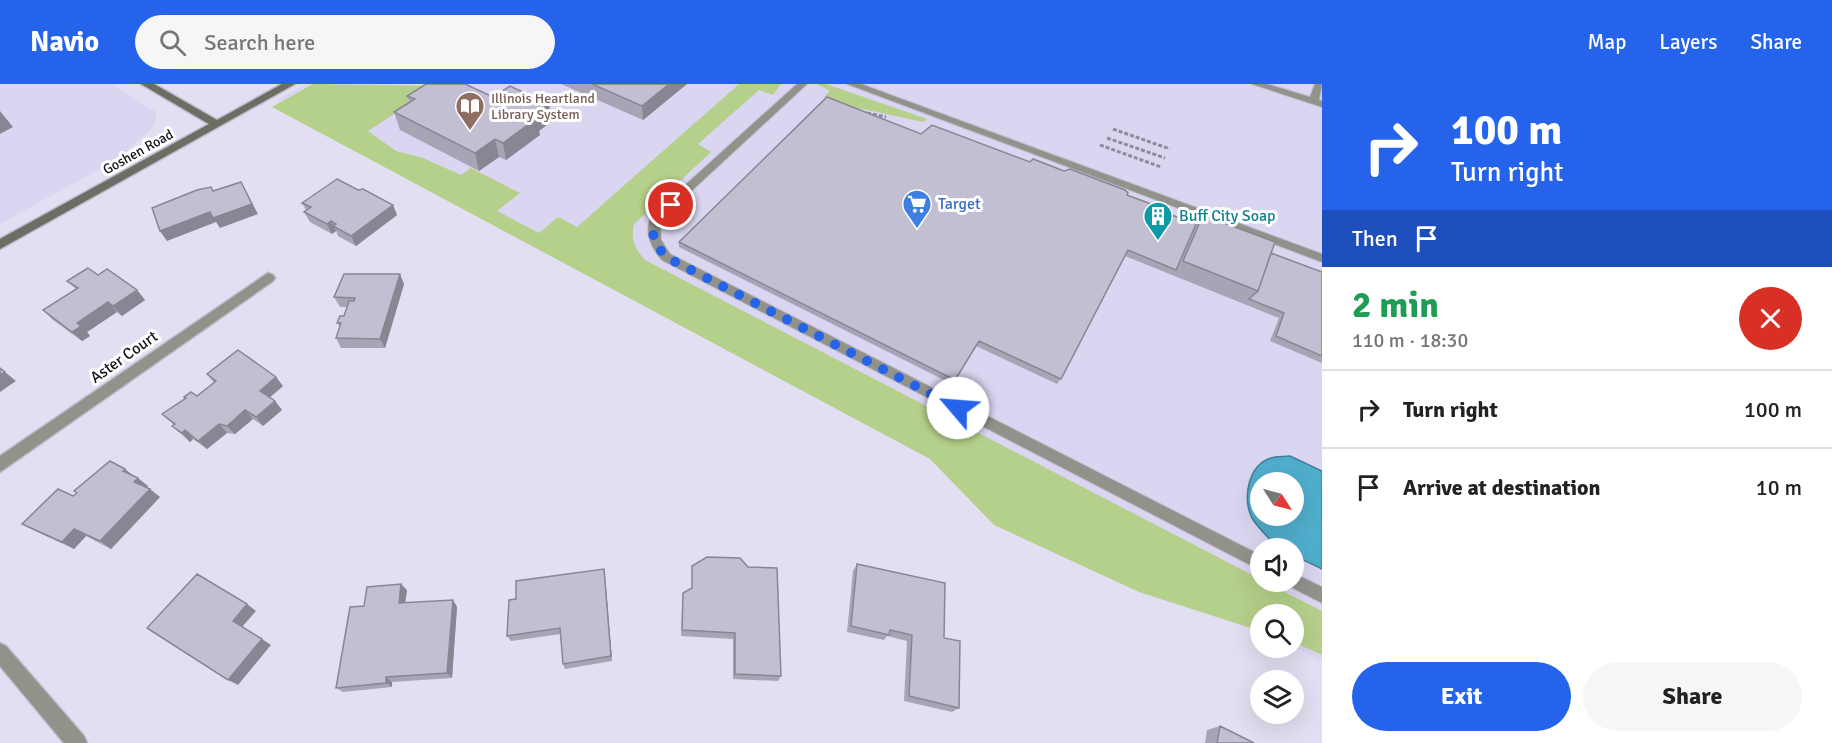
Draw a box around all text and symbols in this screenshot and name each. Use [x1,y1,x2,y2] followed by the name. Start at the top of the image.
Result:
[135,15,555,69] search box
[30,25,99,59] text: Navio
[156,26,189,59] icon: search
[204,29,315,56] text: Search here
[1588,29,1626,55] text: Map
[1659,29,1717,55] text: Layers
[1750,29,1802,55] text: Share
[454,90,486,132] library icon: Illinois Heartland Library System
[491,90,595,123] place label: Illinois Heartland Library System
[1451,105,1562,156] text: 100 m
[1352,108,1430,186] icon: right
[100,126,176,178] street label: Goshen Road
[1451,156,1564,189] text: Turn right
[645,179,696,230] pin
[654,188,687,221] icon: arrive
[901,188,933,230] supermarket icon: Target
[938,194,981,214] place label: Target
[1142,200,1174,242] building icon: Buff City Soap
[1179,206,1276,226] place label: Buff City Soap
[1410,222,1443,255] icon: arrive
[1352,225,1398,252] text: Then
[1352,283,1439,328] text: 2 min
[1739,287,1802,350] button: close
[86,326,162,388] street label: Aster Court
[1352,328,1468,353] text: 110 m · 18:30
[926,376,990,440] position arrow
[1352,393,1385,426] icon: right
[1403,396,1498,423] text: Turn right
[1744,396,1802,423] text: 100 m
[1352,471,1385,504] icon: arrive
[1250,472,1304,526] north arrow
[1250,472,1304,724] map controls
[1403,474,1600,501] text: Arrive at destination
[1756,474,1802,501] text: 10 m
[1250,538,1304,592] button: sound
[1250,604,1304,658] button: search
[1352,662,1571,731] button: Exit
[1583,662,1802,731] button: Share
[1250,670,1304,724] button: layers

